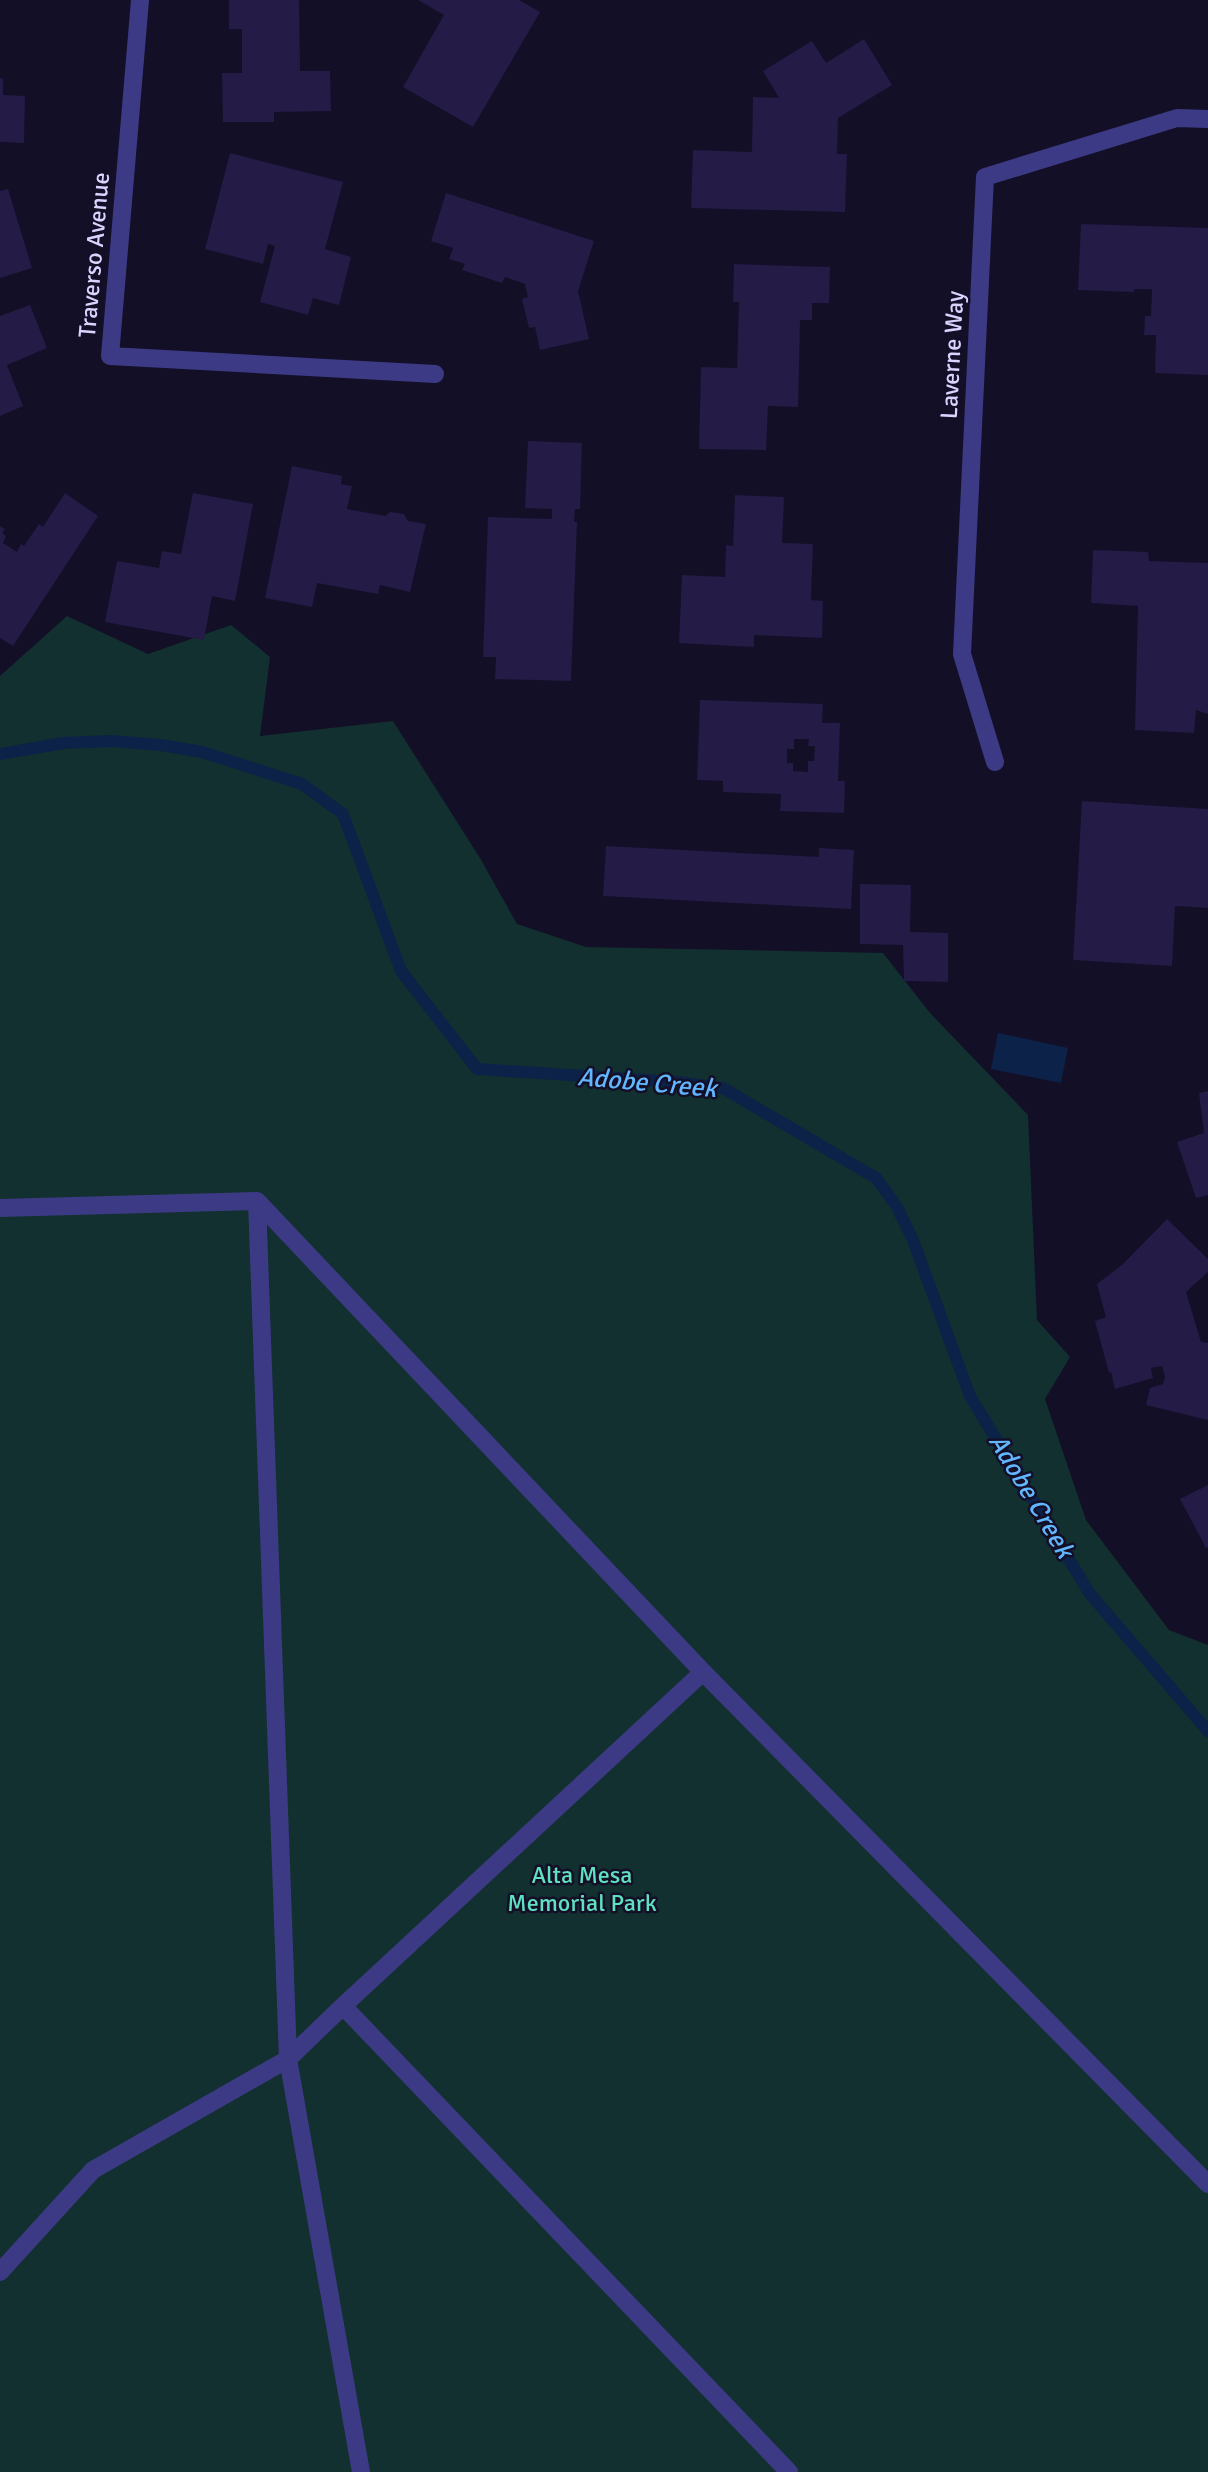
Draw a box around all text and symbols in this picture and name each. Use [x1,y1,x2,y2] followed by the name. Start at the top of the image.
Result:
[72,171,116,339] street label: Traverso Avenue
[934,290,970,420] street label: Laverne Way
[576,1061,720,1105] water label: Adobe Creek
[981,1428,1082,1566] water label: Adobe Creek
[507,1860,657,1918] park label: Alta Mesa Memorial Park

